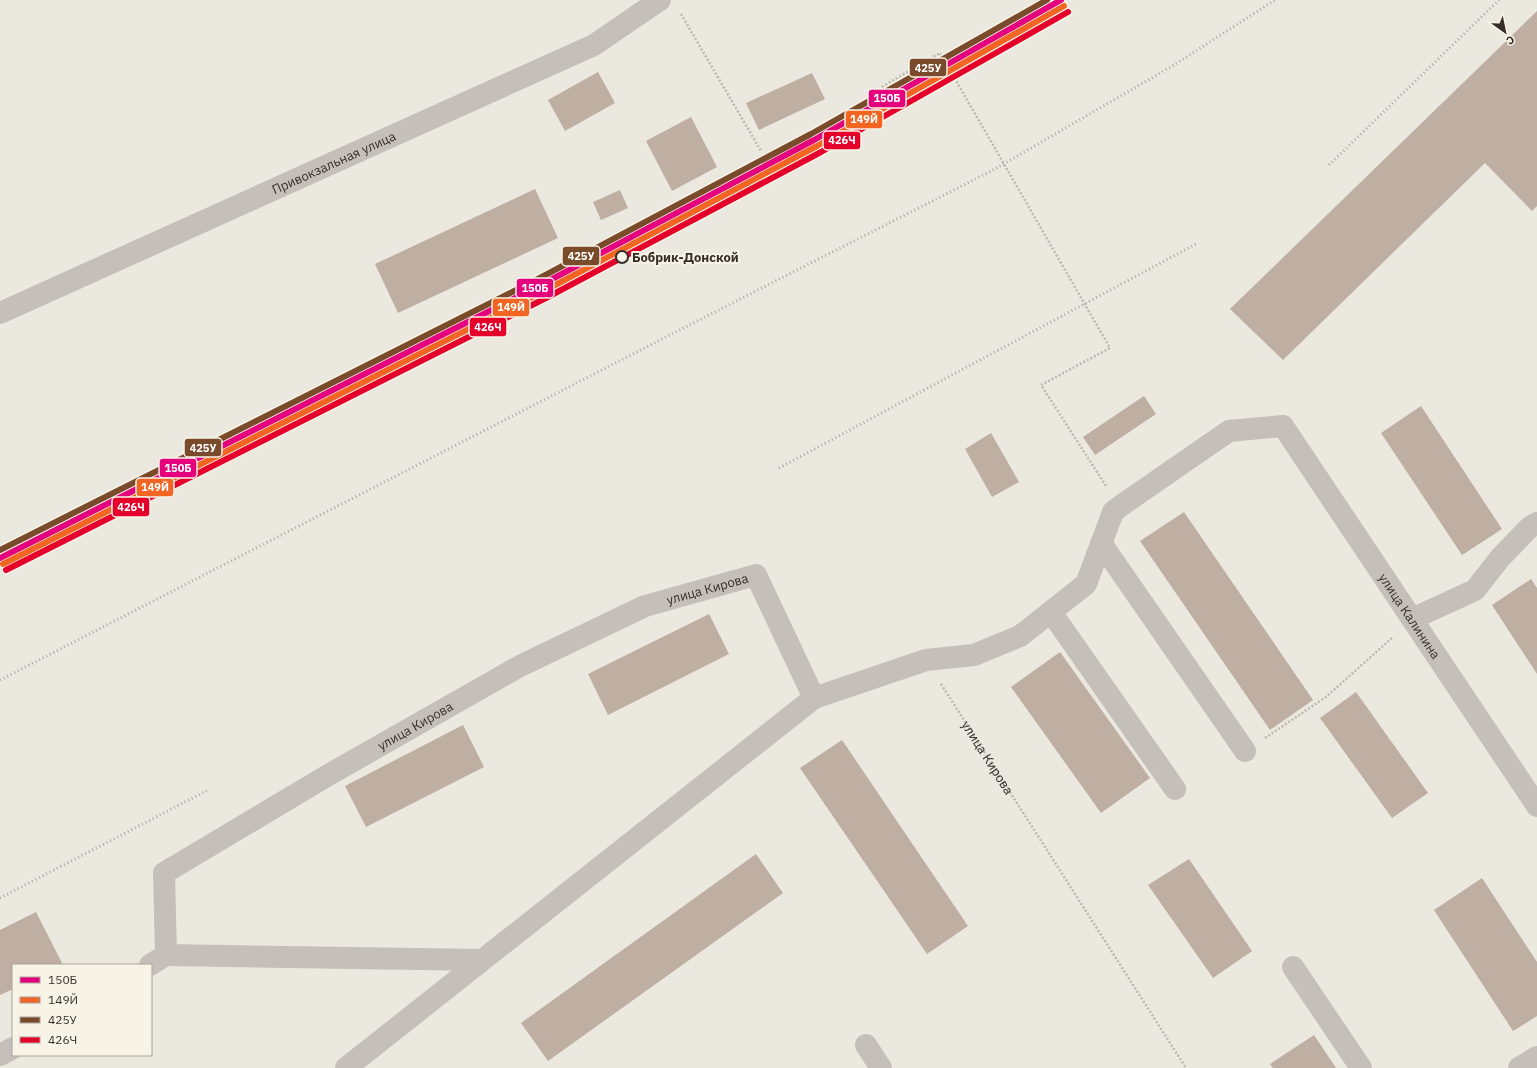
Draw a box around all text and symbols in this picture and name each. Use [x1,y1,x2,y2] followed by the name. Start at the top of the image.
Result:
[1485,12,1525,52] north arrow
[1504,33,1517,48] text: С
[909,58,947,77] line badge: 425У
[915,61,941,75] text: 425У
[868,89,906,108] line badge: 150Б
[873,91,901,105] text: 150Б
[845,110,883,129] line badge: 149Й
[850,112,878,126] text: 149Й
[269,127,398,198] street label: Привокзальная улица
[823,131,861,150] line badge: 426Ч
[828,133,856,147] text: 426Ч
[562,246,600,266] line badge: 425У
[568,249,594,263] text: 425У
[632,249,739,266] place label: Бобрик-Донской
[615,250,629,264] marker: Бобрик-Донской
[516,278,554,298] line badge: 150Б
[521,281,549,295] text: 150Б
[492,298,530,317] line badge: 149Й
[497,300,525,314] text: 149Й
[469,317,507,337] line badge: 426Ч
[474,320,502,334] text: 426Ч
[184,438,222,457] line badge: 425У
[190,441,216,455] text: 425У
[159,458,197,478] line badge: 150Б
[164,461,192,475] text: 150Б
[136,478,174,497] line badge: 149Й
[141,480,169,494] text: 149Й
[112,497,150,517] line badge: 426Ч
[117,500,145,514] text: 426Ч
[664,569,750,608] street label: улица Кирова
[1375,570,1445,662] street label: улица Калинина
[374,697,456,754] street label: улица Кирова
[958,717,1018,797] street label: улица Кирова
[12,964,152,1056] legend
[48,972,77,987] text: 150Б
[48,992,78,1007] text: 149Й
[48,1012,77,1027] text: 425У
[48,1032,77,1047] text: 426Ч

